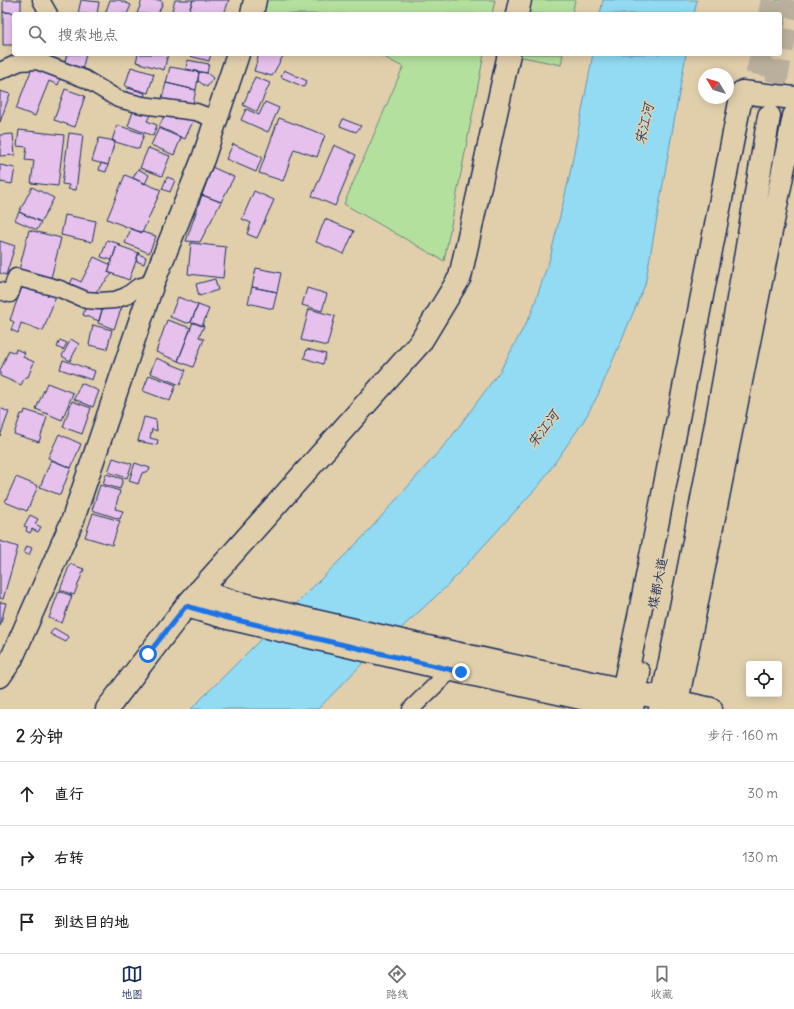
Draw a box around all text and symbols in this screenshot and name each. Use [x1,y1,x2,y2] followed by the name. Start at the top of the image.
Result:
[12,12,782,56] search box
[26,23,48,45] icon: search
[58,25,118,44] text: 搜索地点
[698,68,734,104] north arrow
[631,100,658,146] water label: 宋江河
[523,405,564,451] water label: 宋江河
[644,556,671,610] street label: 煤都大道
[139,645,157,663] route start
[746,661,782,697] map controls
[746,661,782,697] button: locate
[452,663,470,681] route end
[16,725,63,747] text: 2 分钟
[707,727,778,744] text: 步行 · 160 m
[16,783,38,805] icon: ahead
[54,784,84,803] text: 直行
[748,785,778,802] text: 30 m
[16,847,38,869] icon: right
[54,848,84,867] text: 右转
[742,849,778,866] text: 130 m
[16,911,38,933] icon: arrive
[54,912,129,931] text: 到达目的地
[121,963,143,1001] tab: 地图
[386,963,408,1001] tab: 路线
[651,963,673,1001] tab: 收藏

